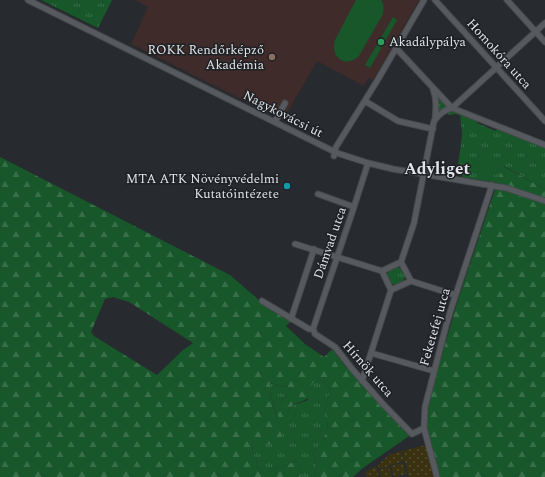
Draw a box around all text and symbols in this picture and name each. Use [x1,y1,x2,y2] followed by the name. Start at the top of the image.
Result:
[462,14,537,94] street label: Homokóra utca
[389,32,466,52] place label: Akadálypálya
[376,37,386,47] marker: Akadálypálya
[147,40,265,75] place label: ROKK Rendőrképző Akadémia
[267,52,277,62] marker: ROKK Rendőrképző Akadémia
[239,85,327,143] street label: Nagykovácsi út
[404,156,471,182] district label: Adyliget
[126,169,279,204] place label: MTA ATK Növényvédelmi Kutatóintézete
[282,181,292,191] marker: MTA ATK Növényvédelmi Kutatóintézete
[308,204,352,282] street label: Dámvad utca
[414,285,456,369] street label: Feketefej utca
[338,336,399,402] street label: Hírnök utca

